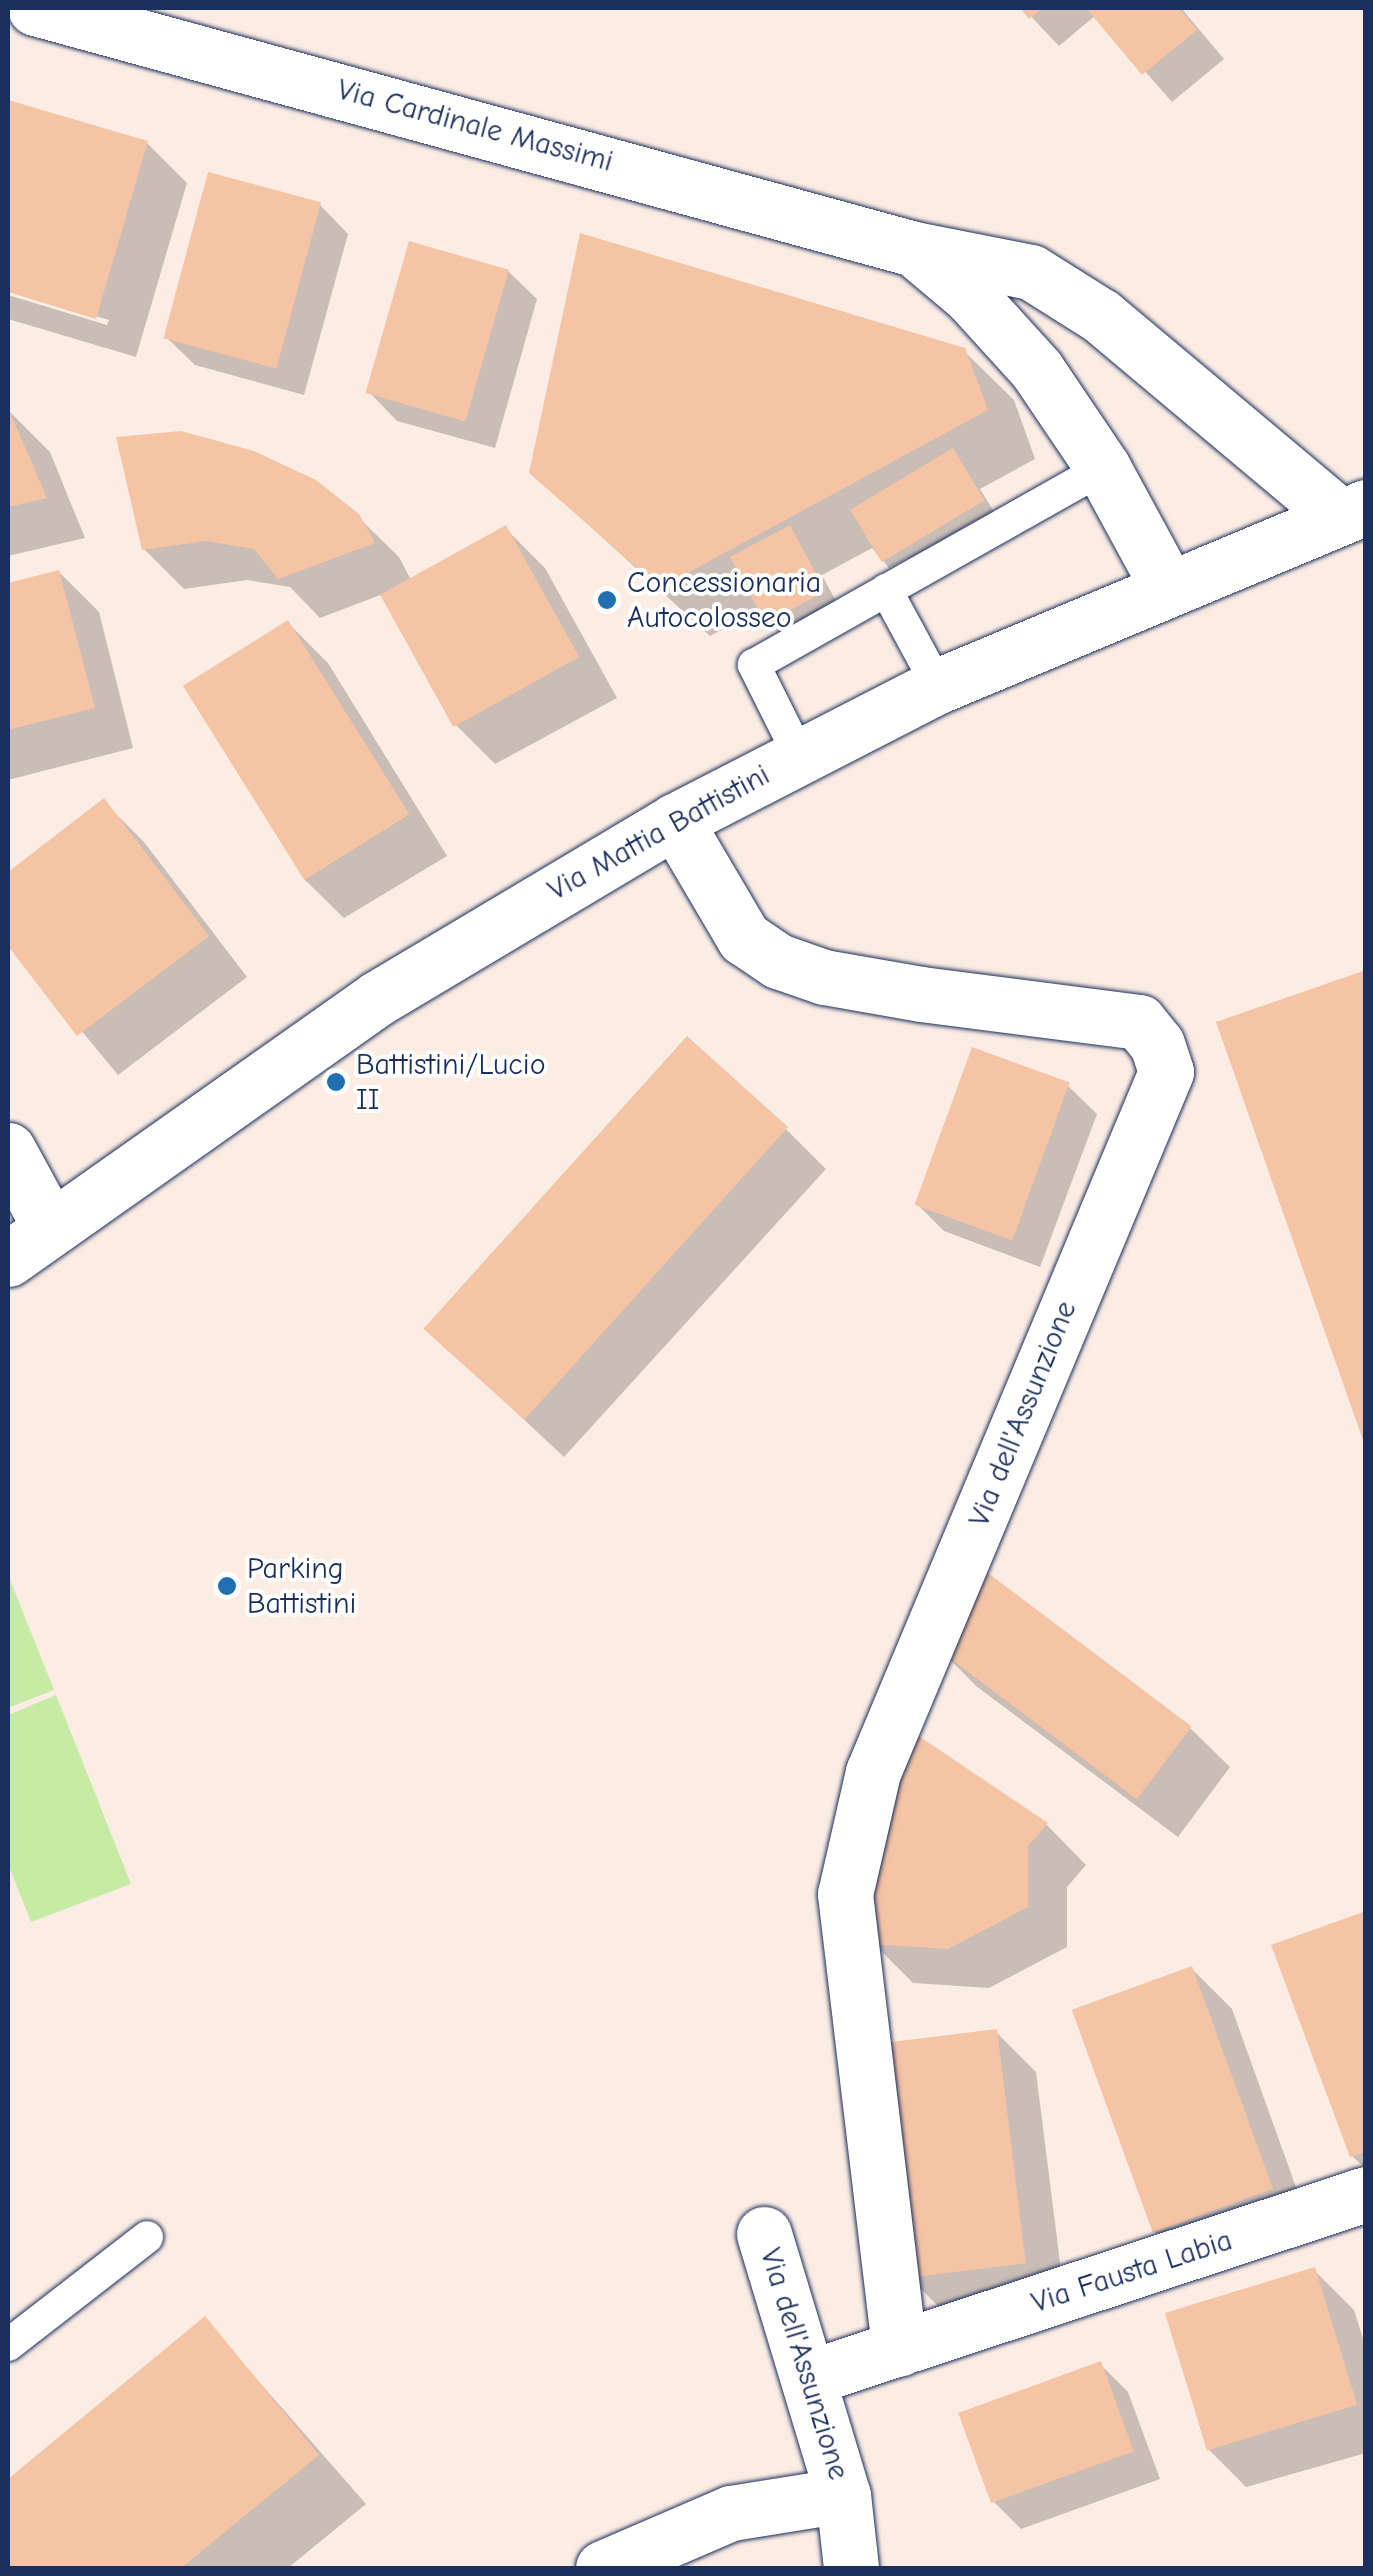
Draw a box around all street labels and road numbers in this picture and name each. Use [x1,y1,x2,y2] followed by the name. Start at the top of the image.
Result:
[333,72,617,180] street label: Via Cardinale Massimi
[542,757,776,909] street label: Via Mattia Battistini
[961,1296,1085,1532] street label: Via dell'Assunzione
[1027,2223,1237,2321] street label: Via Fausta Labia
[752,2244,856,2484] street label: Via dell'Assunzione

